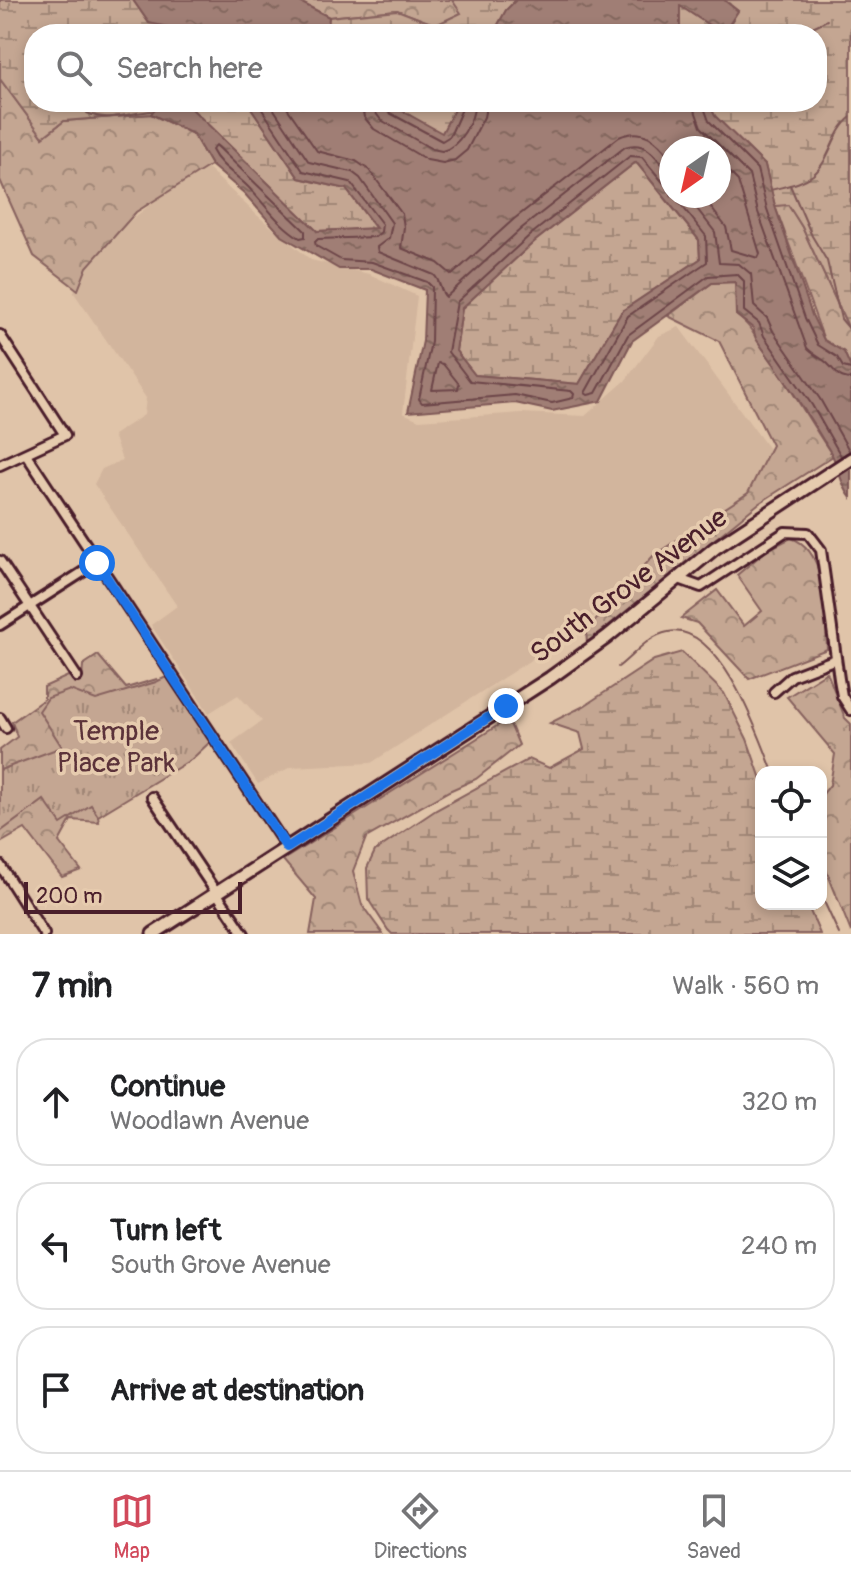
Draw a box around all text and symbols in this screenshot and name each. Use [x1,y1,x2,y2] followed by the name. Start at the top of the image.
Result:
[24,24,827,112] search box
[52,46,96,90] icon: search
[116,50,263,87] text: Search here
[659,136,731,208] north arrow
[524,500,735,671] street label: South Grove Avenue
[79,545,115,581] route start
[488,688,524,724] route end
[57,714,175,781] park label: Temple Place Park
[755,766,827,910] map controls
[755,766,827,838] button: locate
[755,838,827,910] button: layers
[24,878,242,914] scale bar
[36,882,103,910] text: 200 m
[32,965,113,1008] text: 7 min
[672,970,819,1002] text: Walk · 560 m
[110,1068,225,1105] text: Continue
[34,1080,78,1124] icon: ahead
[741,1086,817,1118] text: 320 m
[110,1105,309,1137] text: Woodlawn Avenue
[110,1212,221,1249] text: Turn left
[34,1224,78,1268] icon: left
[741,1230,817,1262] text: 240 m
[110,1249,331,1281] text: South Grove Avenue
[34,1368,78,1412] icon: arrive
[110,1372,364,1409] text: Arrive at destination
[110,1489,154,1565] tab: Map
[374,1489,467,1565] tab: Directions
[687,1489,741,1565] tab: Saved

